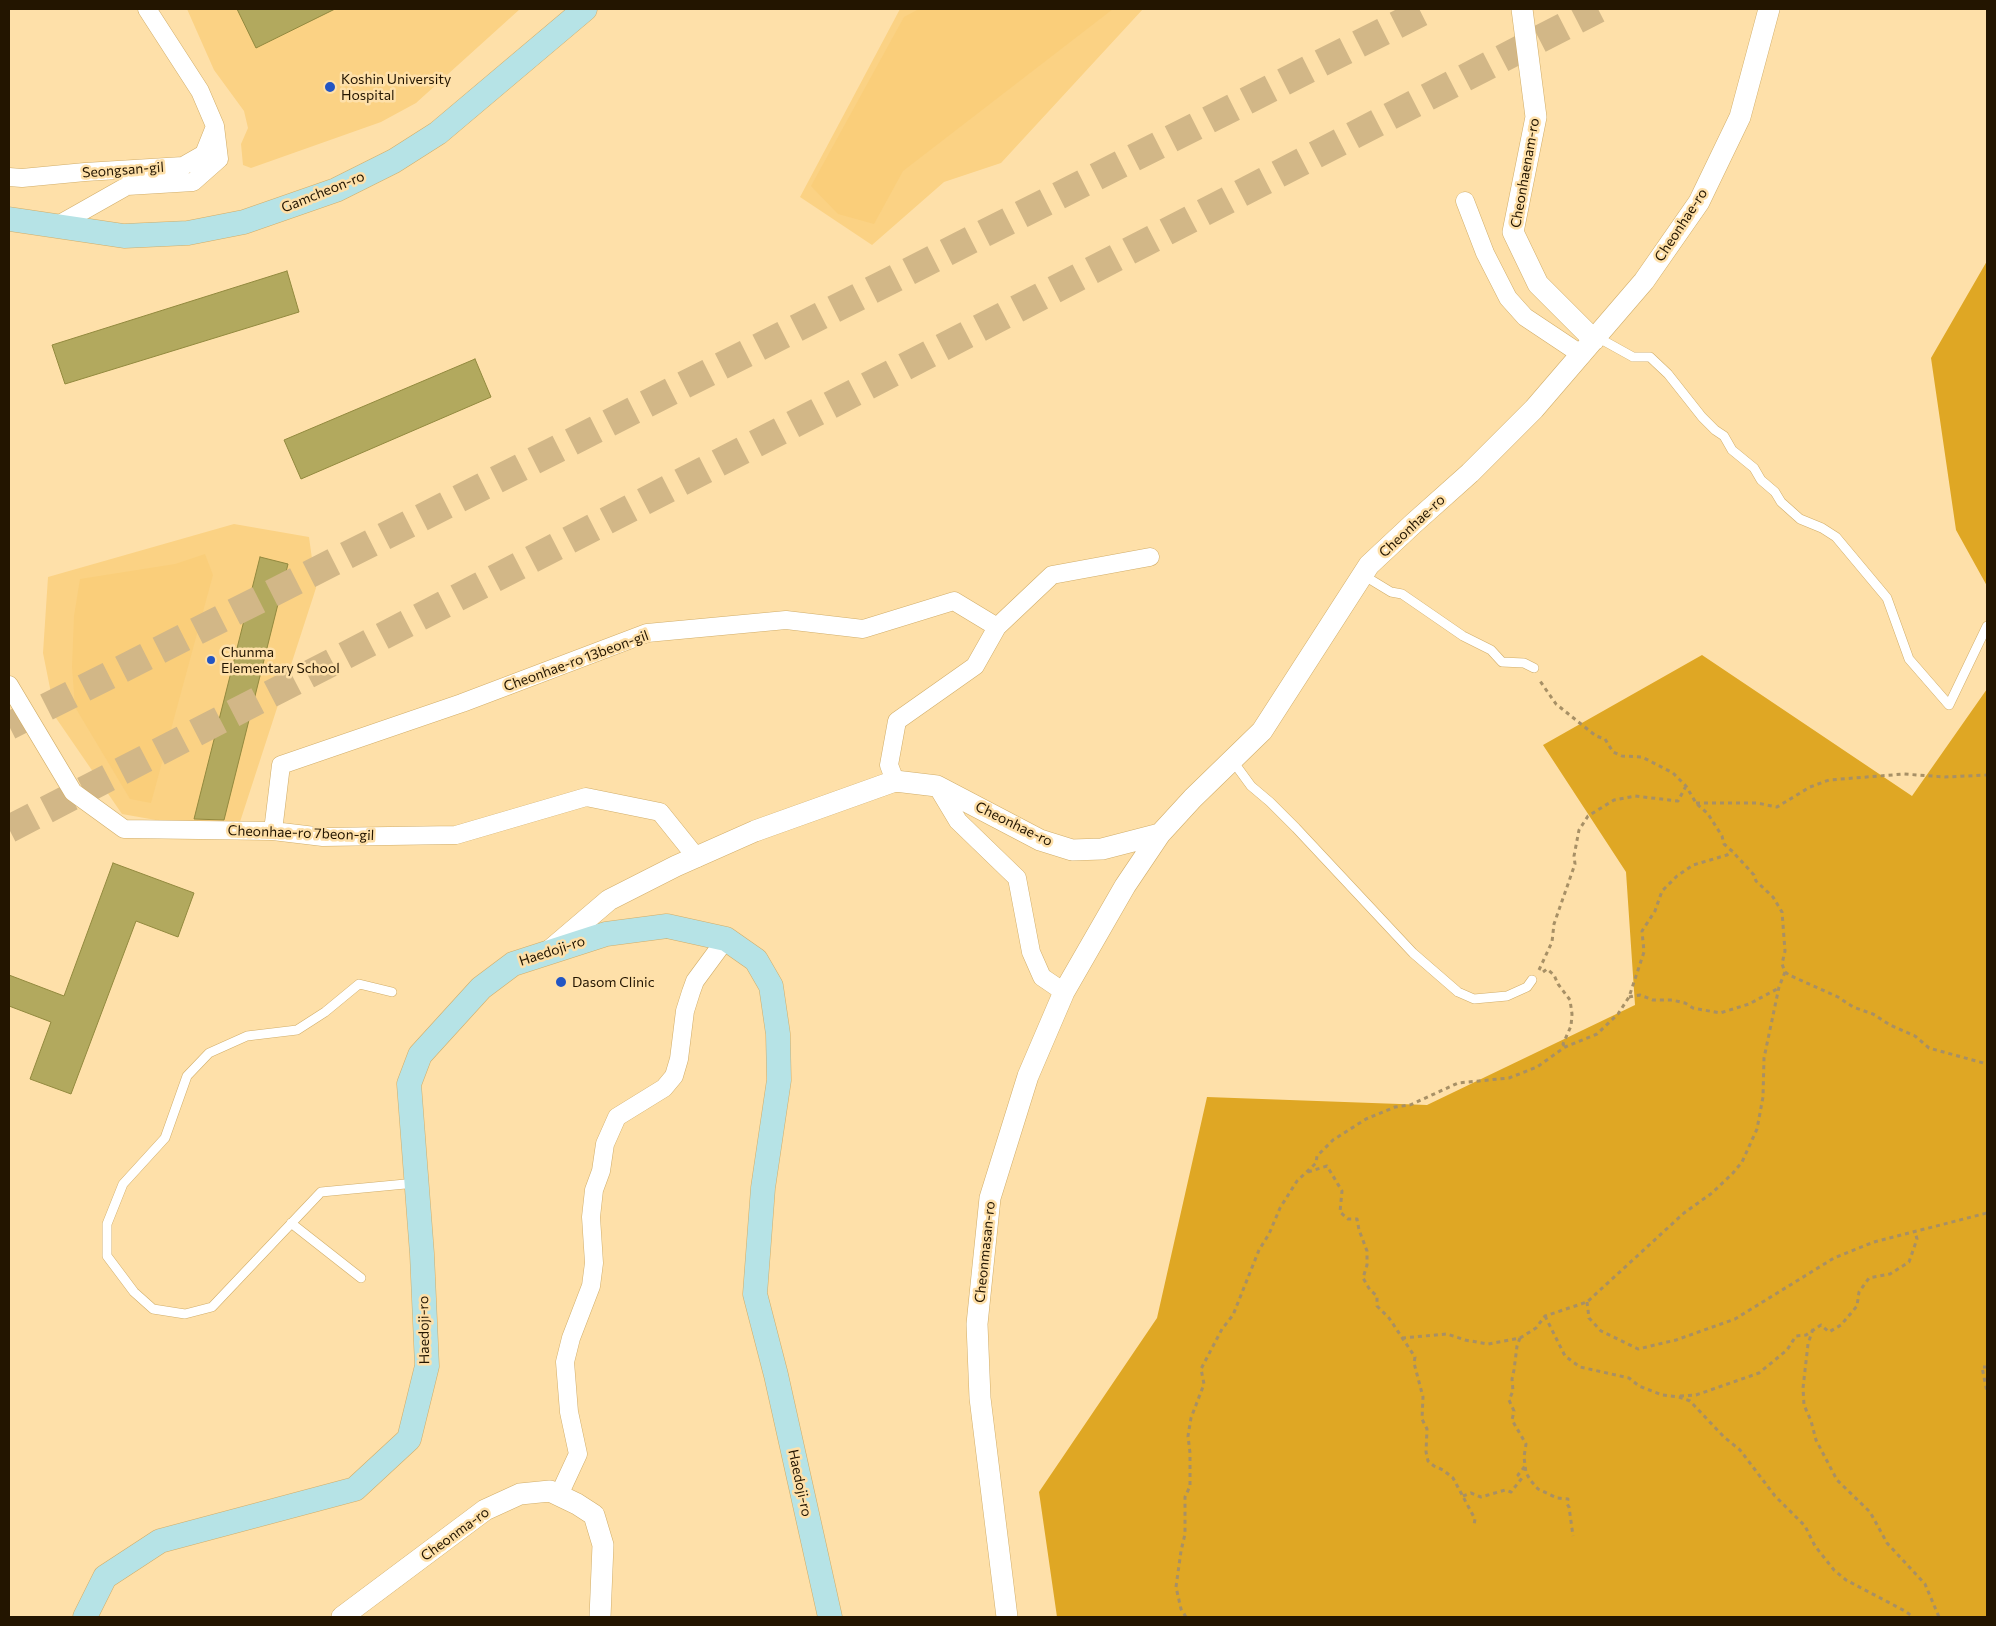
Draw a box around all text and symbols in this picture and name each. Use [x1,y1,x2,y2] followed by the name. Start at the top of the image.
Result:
[341,71,451,104] place label: Koshin University Hospital
[323,80,337,94] marker: Koshin University Hospital
[1507,117,1543,229] street label: Cheonhaenam-ro
[82,159,164,181] street label: Seongsan-gil
[279,168,367,216] street label: Gamcheon-ro
[1651,185,1711,265] street label: Cheonhae-ro
[1376,491,1448,561] street label: Cheonhae-ro
[501,627,651,695] street label: Cheonhae-ro 13beon-gil
[221,644,340,676] place label: Chunma Elementary School
[205,654,217,666] marker: Chunma Elementary School
[973,798,1055,850] street label: Cheonhae-ro
[227,822,375,844] street label: Cheonhae-ro 7beon-gil
[517,932,587,970] street label: Haedoji-ro
[572,974,655,990] place label: Dasom Clinic
[554,975,568,989] marker: Dasom Clinic
[971,1200,999,1304] street label: Cheonmasan-ro
[415,1296,433,1364] street label: Haedoji-ro
[785,1448,815,1518] street label: Haedoji-ro
[417,1504,493,1564] street label: Cheonma-ro

